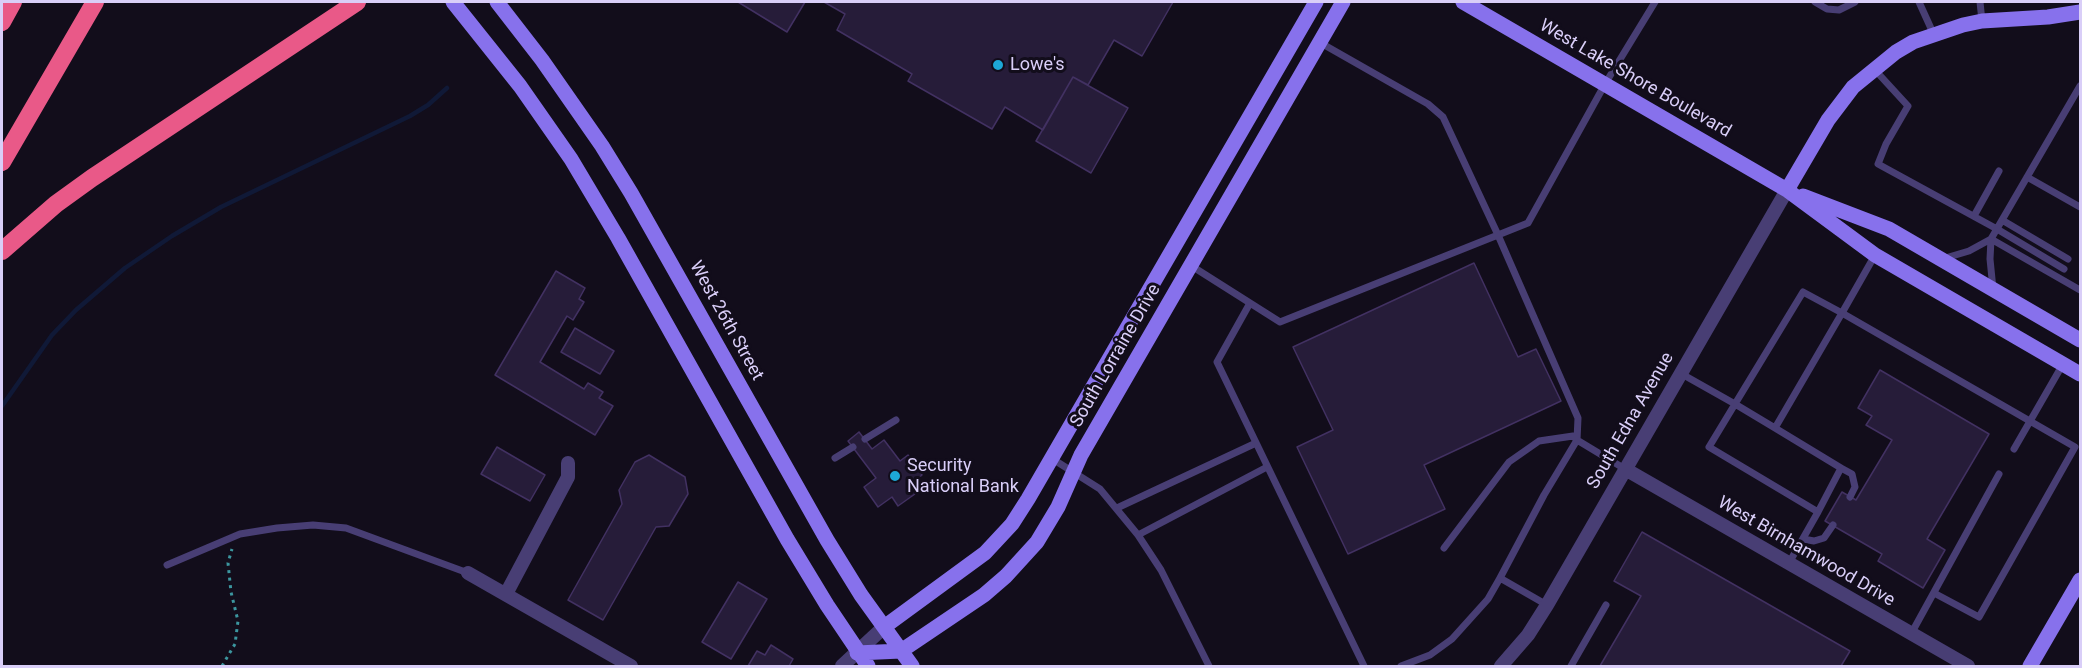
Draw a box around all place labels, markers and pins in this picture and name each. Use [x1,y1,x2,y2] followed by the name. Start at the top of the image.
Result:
[1010,54,1065,76] place label: Lowe's
[991,58,1005,72] marker: Lowe's
[907,455,1019,498] place label: Security National Bank
[888,469,902,483] marker: Security National Bank

